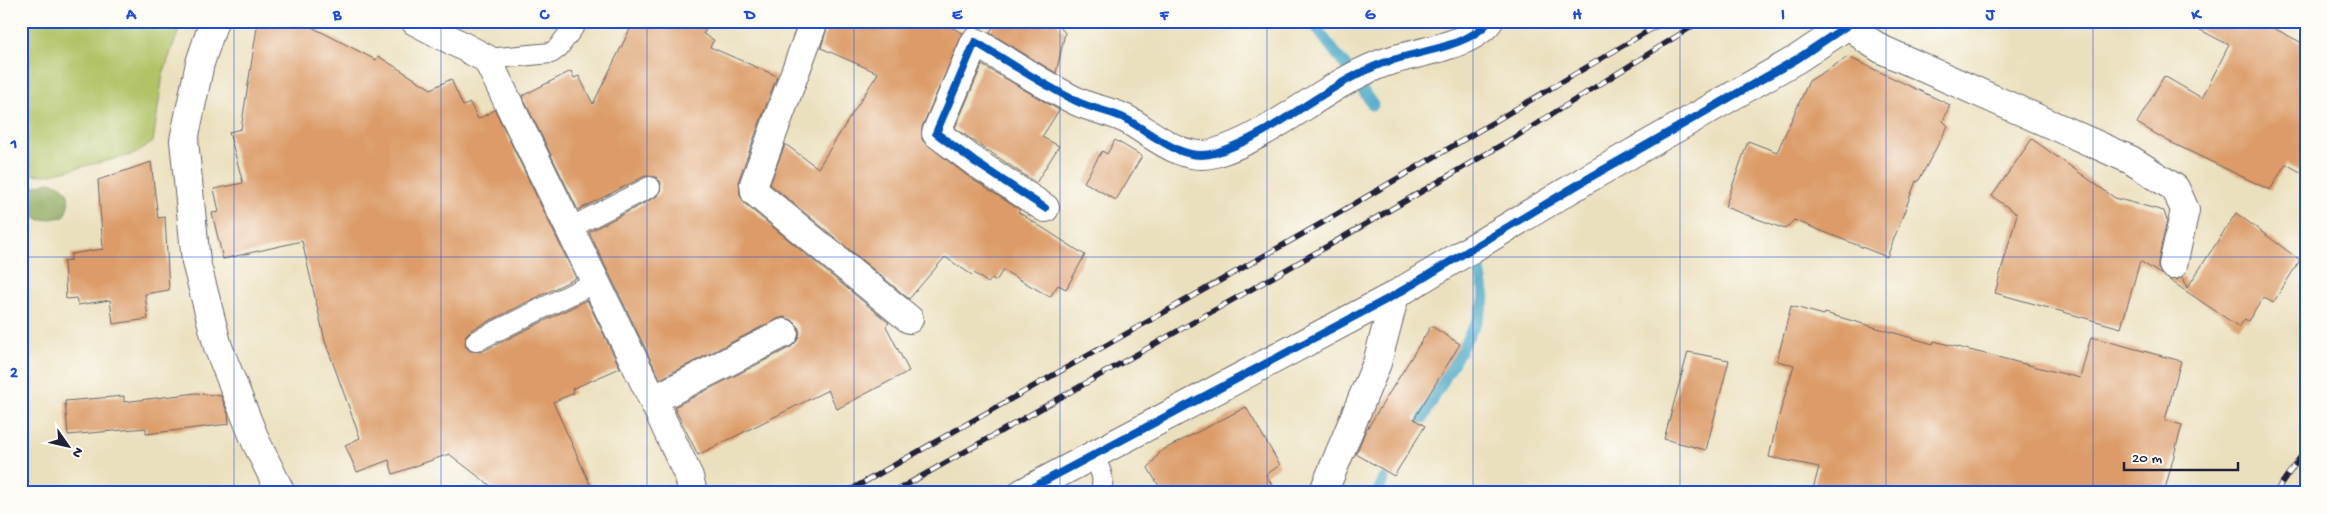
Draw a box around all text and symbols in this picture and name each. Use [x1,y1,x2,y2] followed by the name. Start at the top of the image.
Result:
[125,7,137,26] text: A
[332,7,342,26] text: B
[539,7,550,26] text: C
[743,7,756,26] text: D
[952,7,963,26] text: E
[1159,7,1170,26] text: F
[1365,7,1376,26] text: G
[1572,7,1582,26] text: H
[1781,7,1785,26] text: I
[1985,7,1996,26] text: J
[2191,7,2203,26] text: K
[10,136,17,155] text: 1
[10,365,18,384] text: 2
[42,422,92,472] north arrow
[2124,439,2238,471] scale bar
[67,443,86,460] text: N
[2132,450,2162,468] text: 20 m

